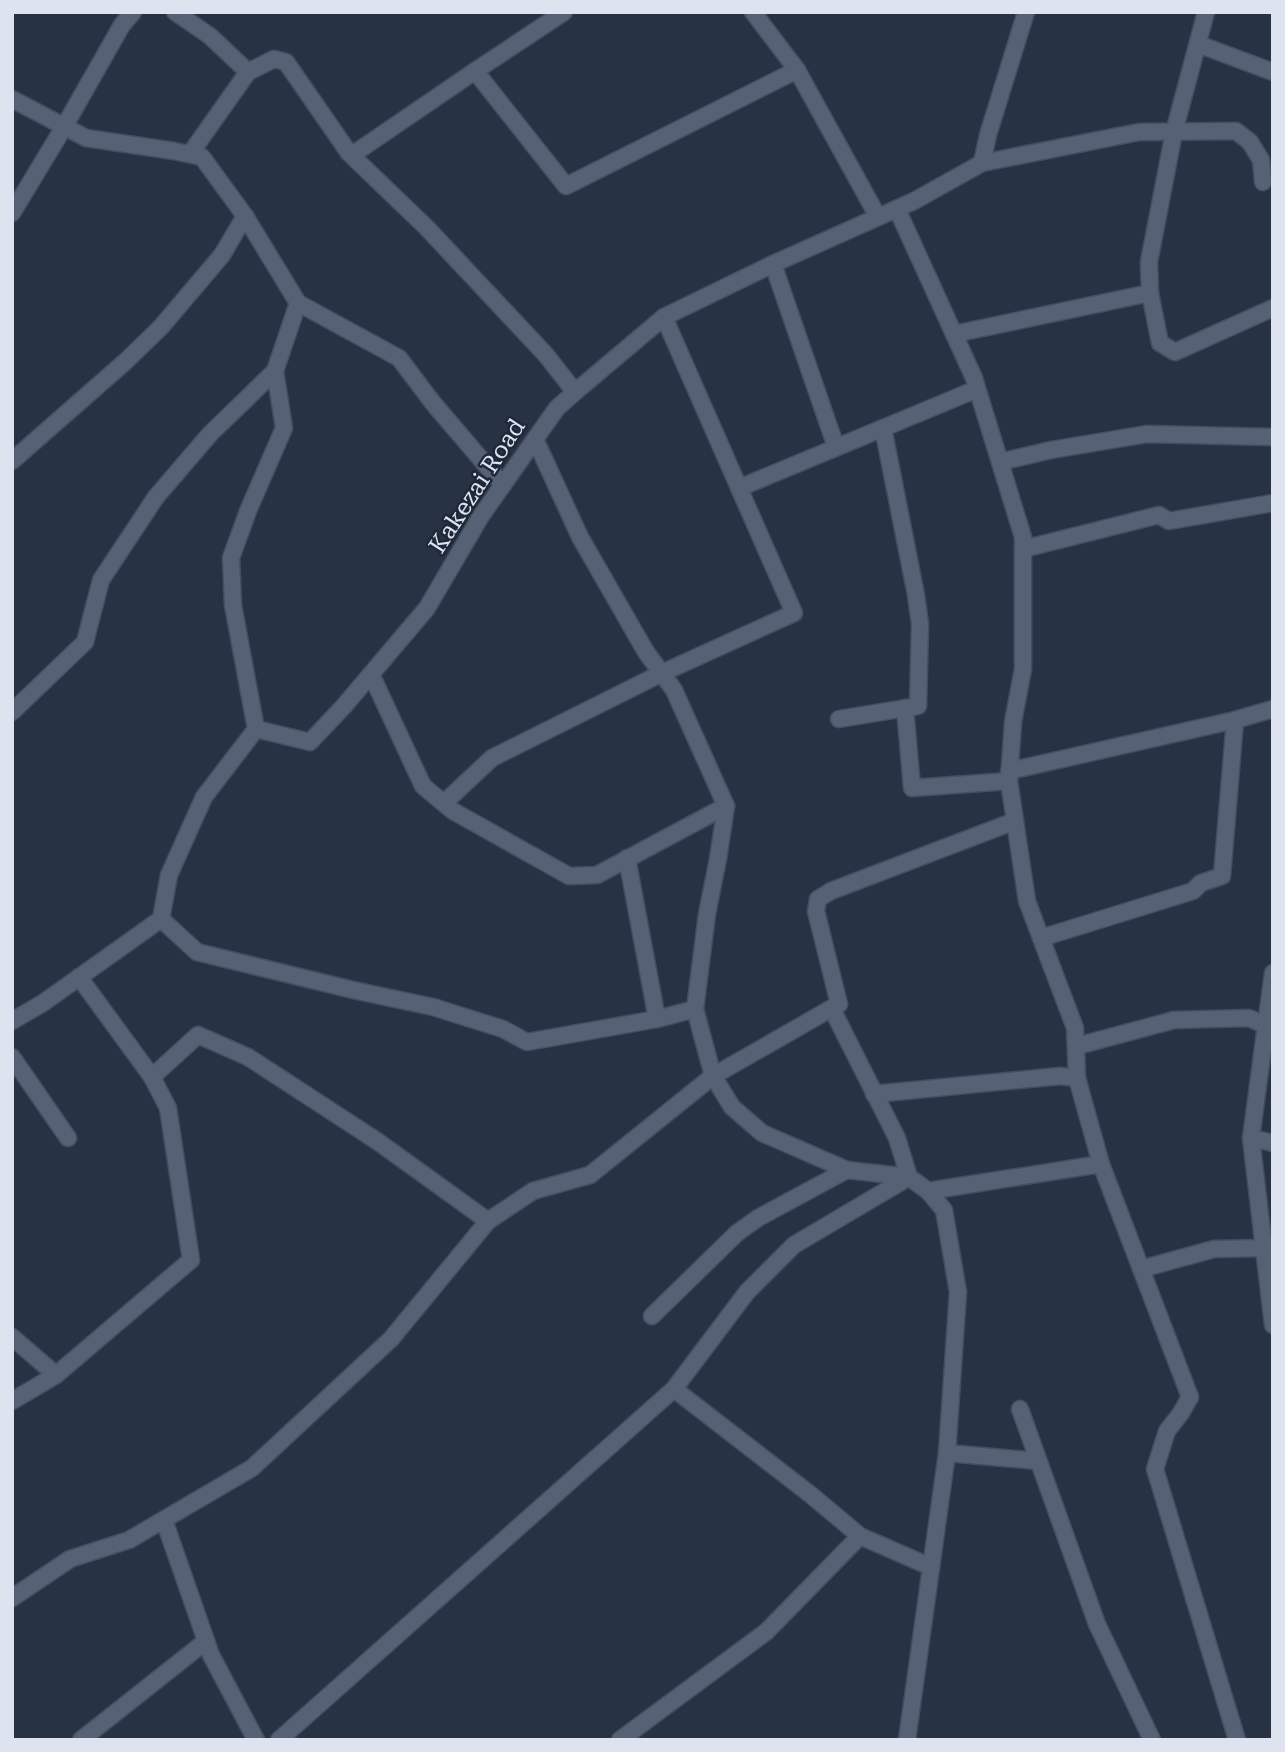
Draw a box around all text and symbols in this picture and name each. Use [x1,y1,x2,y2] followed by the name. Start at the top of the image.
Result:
[423,414,531,558] street label: Kakezai Road

